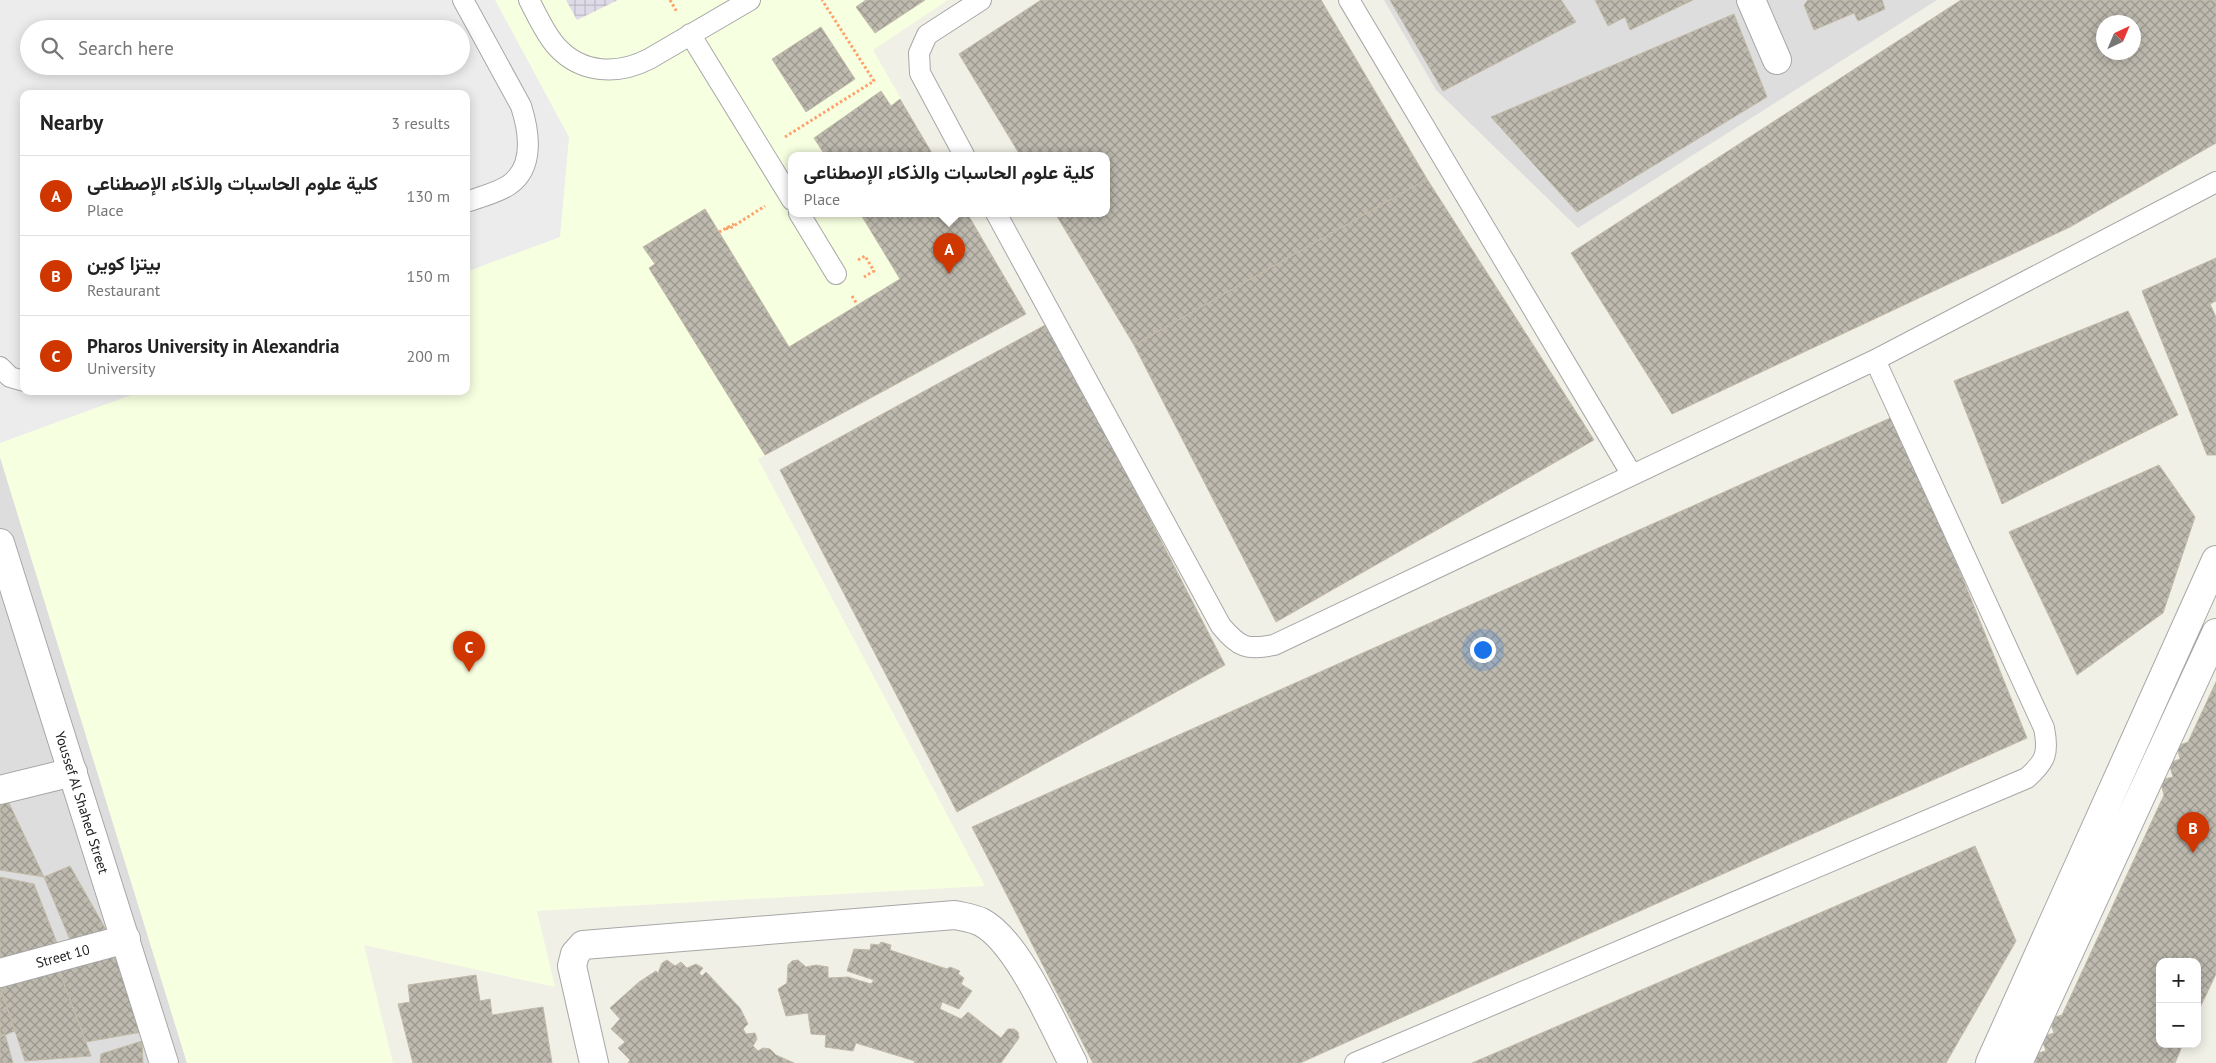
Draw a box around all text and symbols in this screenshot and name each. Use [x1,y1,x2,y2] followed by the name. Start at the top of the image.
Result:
[2096,15,2141,60] north arrow
[20,20,470,75] search box
[38,34,66,62] icon: search
[78,36,174,60] text: Search here
[40,109,103,136] text: Nearby
[391,113,450,133] text: 3 results
[788,152,1110,217] popup
[804,160,1094,184] text: كلية علوم الحاسبات والذكاء الإصطناعى
[87,171,378,195] text: كلية علوم الحاسبات والذكاء الإصطناعى
[51,186,61,206] text: A
[407,186,450,206] text: 130 m
[804,189,840,209] text: Place
[87,200,124,220] text: Place
[933,233,965,274] pin: A
[87,251,161,275] text: بيتزا كوين
[51,266,61,286] text: B
[407,266,450,286] text: 150 m
[87,280,160,300] text: Restaurant
[87,334,340,358] text: Pharos University in Alexandria
[52,346,60,366] text: C
[407,346,450,366] text: 200 m
[87,358,155,378] text: University
[453,631,485,672] pin: C
[1470,637,1496,663] your location
[51,729,113,876] street label: Youssef Al Shahed Street
[2177,812,2209,853] pin: B
[34,940,92,972] street label: Street 10
[2156,958,2201,1048] map controls
[2156,958,2201,1003] button: +
[2156,1003,2201,1048] button: −

